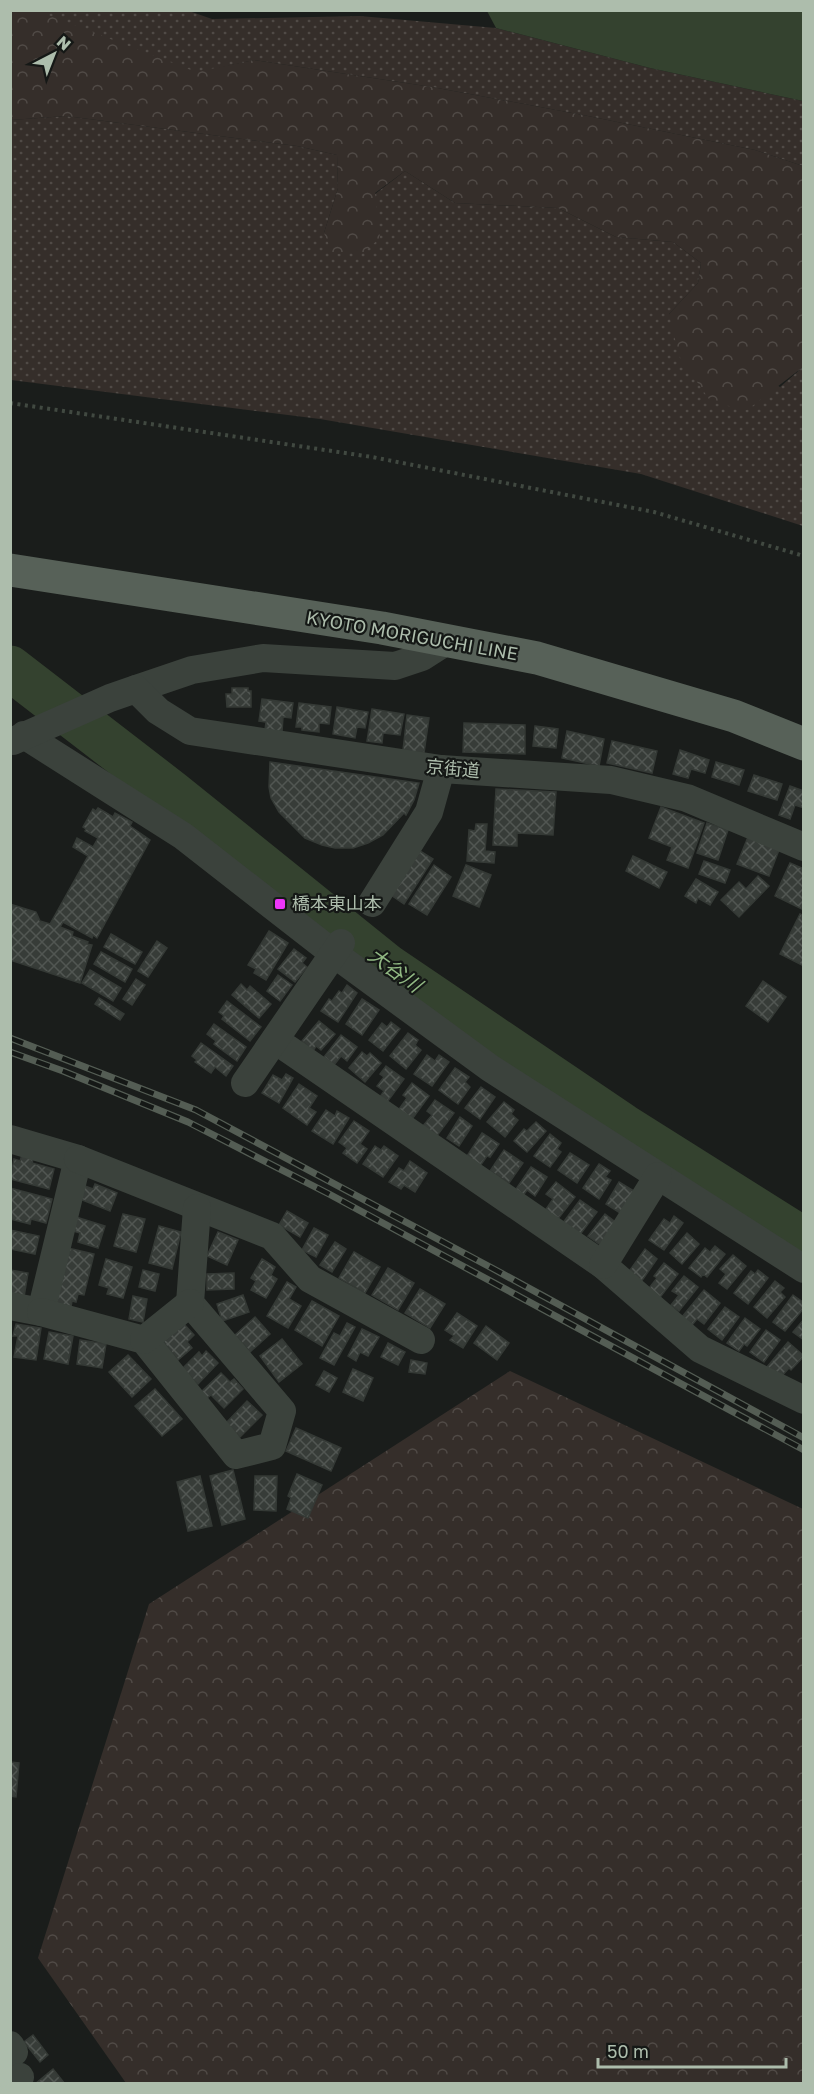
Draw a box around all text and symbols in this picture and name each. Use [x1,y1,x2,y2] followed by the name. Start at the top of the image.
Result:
[24,24,84,84] north arrow
[53,31,75,54] text: N
[305,606,520,664] street label: KYOTO MORIGUCHI LINE
[425,755,481,781] street label: 京街道
[292,892,382,914] place label: 橋本東山本
[273,897,287,911] marker: 橋本東山本
[364,942,429,998] water label: 大谷川
[598,2031,786,2069] scale bar
[607,2040,649,2062] text: 50 m

